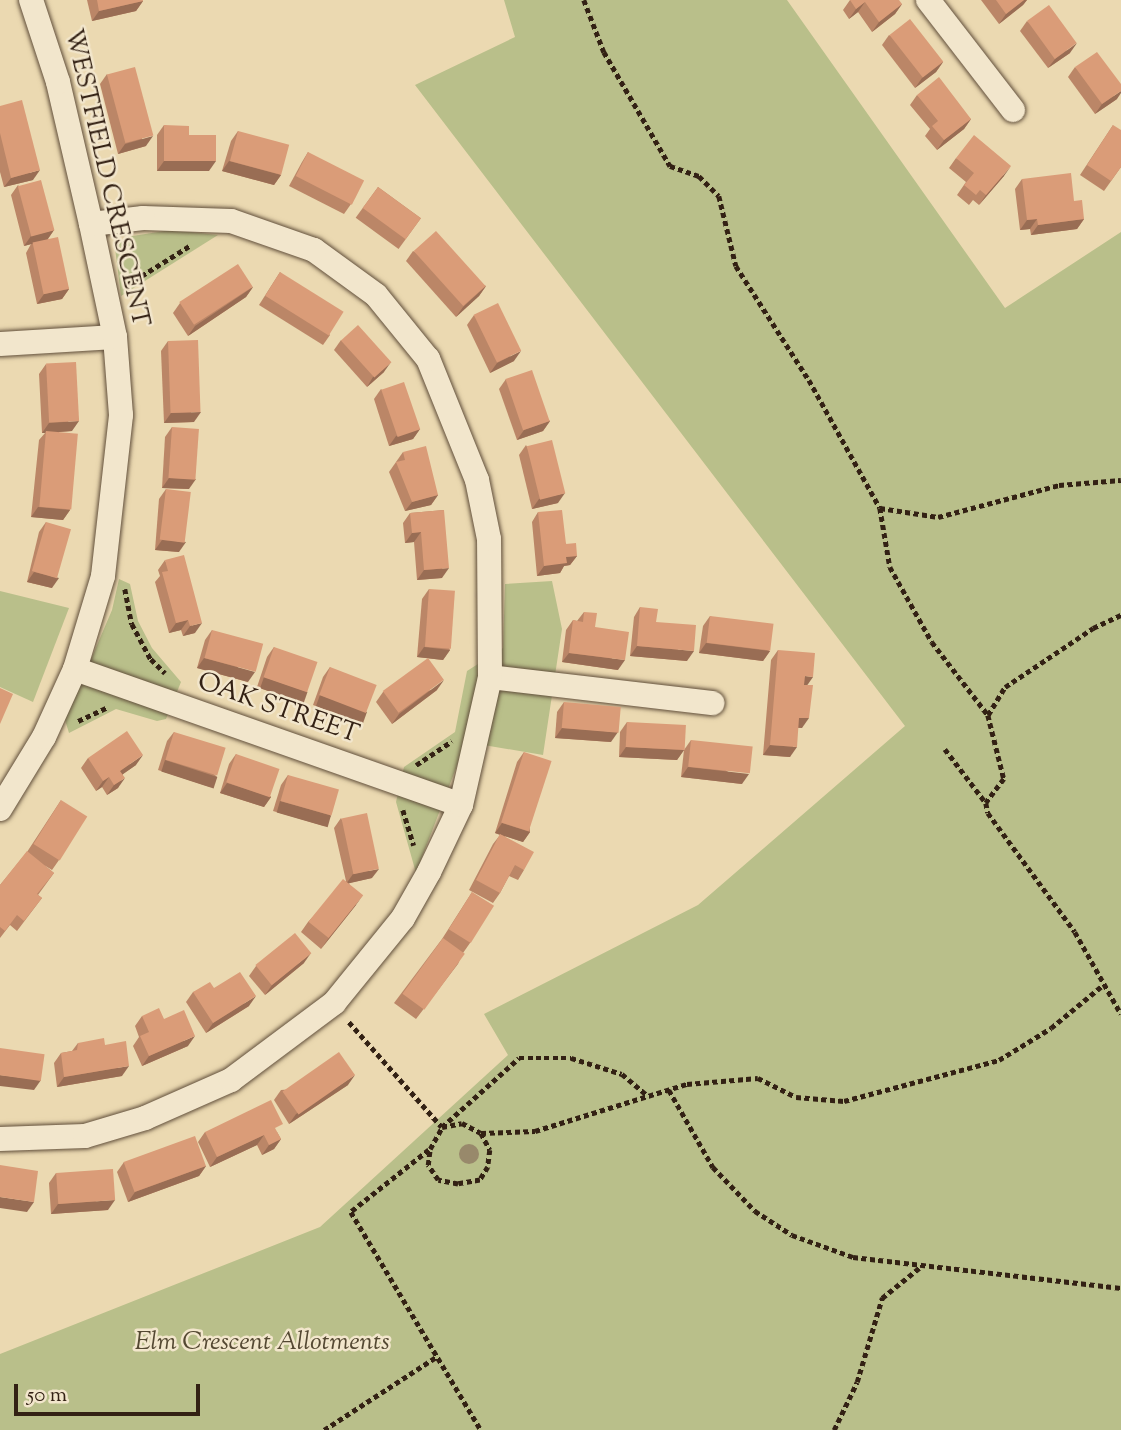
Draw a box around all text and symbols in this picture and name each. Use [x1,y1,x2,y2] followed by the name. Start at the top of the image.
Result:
[56,26,156,330] street label: WESTFIELD CRESCENT
[193,667,363,751] street label: OAK STREET
[134,1327,390,1359] park label: Elm Crescent Allotments
[18,1370,203,1414] scale bar
[27,1381,67,1411] text: 50 m

